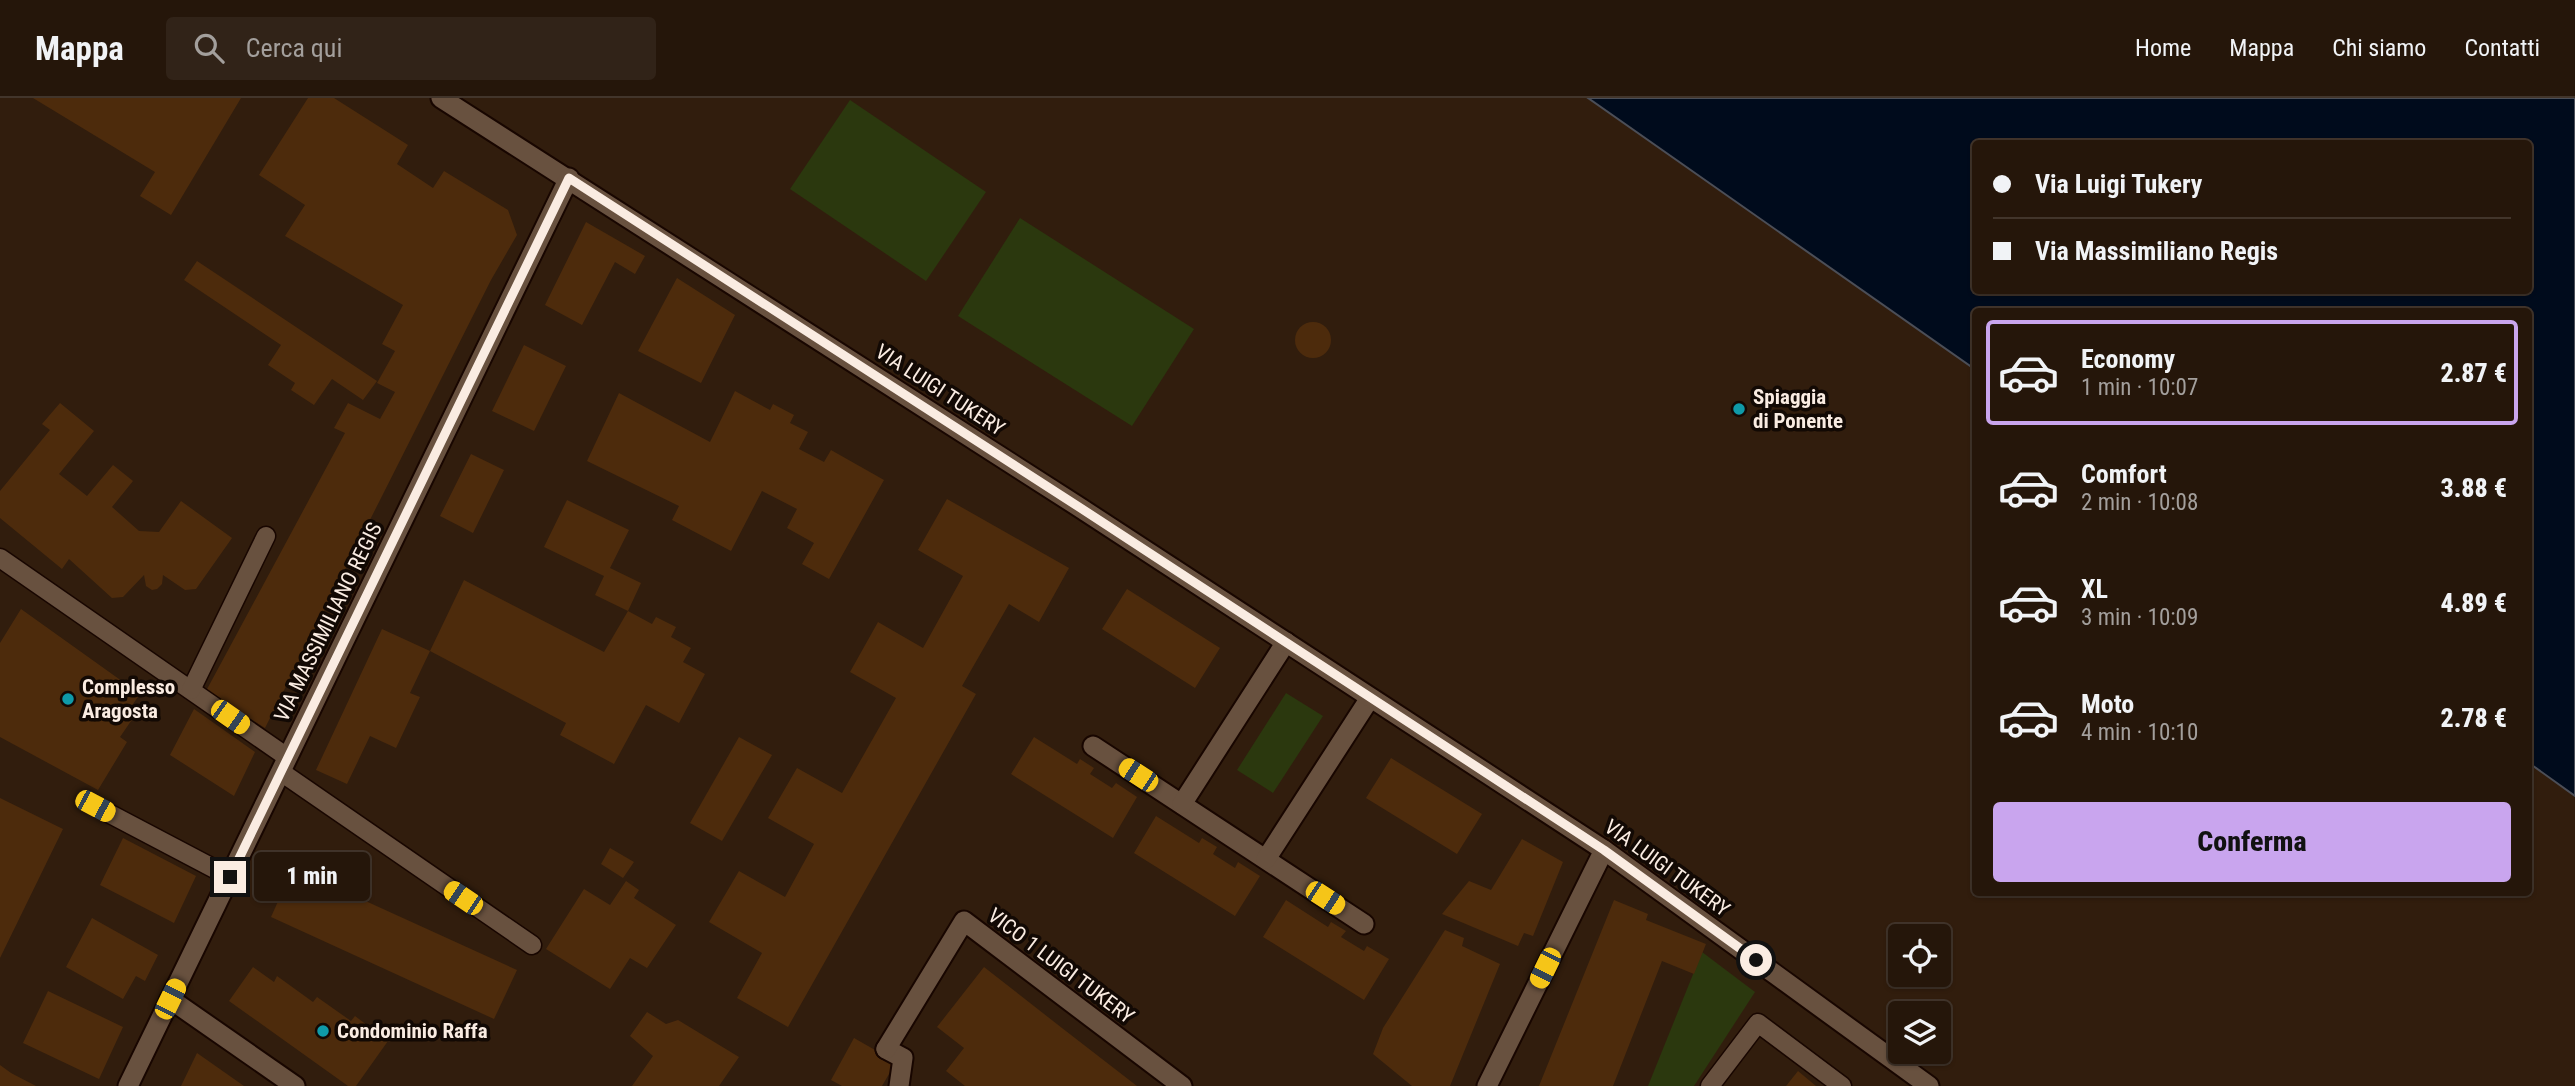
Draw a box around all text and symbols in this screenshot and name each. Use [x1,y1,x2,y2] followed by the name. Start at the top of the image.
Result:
[166,17,656,80] search box
[35,29,124,68] text: Mappa
[190,29,228,67] icon: search
[246,33,342,63] text: Cerca qui
[2135,34,2191,62] text: Home
[2229,34,2294,62] text: Mappa
[2332,34,2426,62] text: Chi siamo
[2464,34,2540,62] text: Contatti
[2035,169,2202,199] text: Via Luigi Tukery
[2035,236,2278,266] text: Via Massimiliano Regis
[871,339,1009,441] street label: VIA LUIGI TUKERY
[1997,341,2060,404] icon: car
[2081,344,2175,374] text: Economy
[2440,358,2507,388] text: 2.87 €
[2081,374,2198,401] text: 1 min · 10:07
[1753,385,1843,433] place label: Spiaggia di Ponente
[1731,401,1747,417] marker: Spiaggia di Ponente
[1997,456,2060,519] icon: car
[2081,459,2167,489] text: Comfort
[2440,473,2507,503] text: 3.88 €
[2081,489,2198,516] text: 2 min · 10:08
[269,518,387,725] street label: VIA MASSIMILIANO REGIS
[1997,571,2060,634] icon: car
[2081,574,2108,604] text: XL
[2440,588,2507,618] text: 4.89 €
[2081,604,2198,631] text: 3 min · 10:09
[82,675,175,723] place label: Complesso Aragosta
[1997,686,2060,749] icon: car
[2081,689,2134,719] text: Moto
[60,691,76,707] marker: Complesso Aragosta
[207,696,254,738] car
[2440,703,2507,733] text: 2.78 €
[2081,719,2198,746] text: 4 min · 10:10
[1115,755,1162,795] car
[72,787,119,825] car
[1993,802,2511,882] button: Conferma
[1600,815,1734,921] street label: VIA LUIGI TUKERY
[254,852,370,902] callout: 1 min
[214,861,246,893] route end
[286,863,338,890] text: 1 min
[440,878,487,918] car
[1302,878,1349,918] car
[983,903,1139,1029] street label: VICO 1 LUIGI TUKERY
[1888,924,1951,1064] map controls
[1888,924,1951,987] button: locate
[1740,944,1772,976] route start
[1527,945,1564,991] car
[152,976,189,1022] car
[1888,1001,1951,1064] button: layers
[337,1019,488,1043] place label: Condominio Raffa
[315,1023,331,1039] marker: Condominio Raffa

